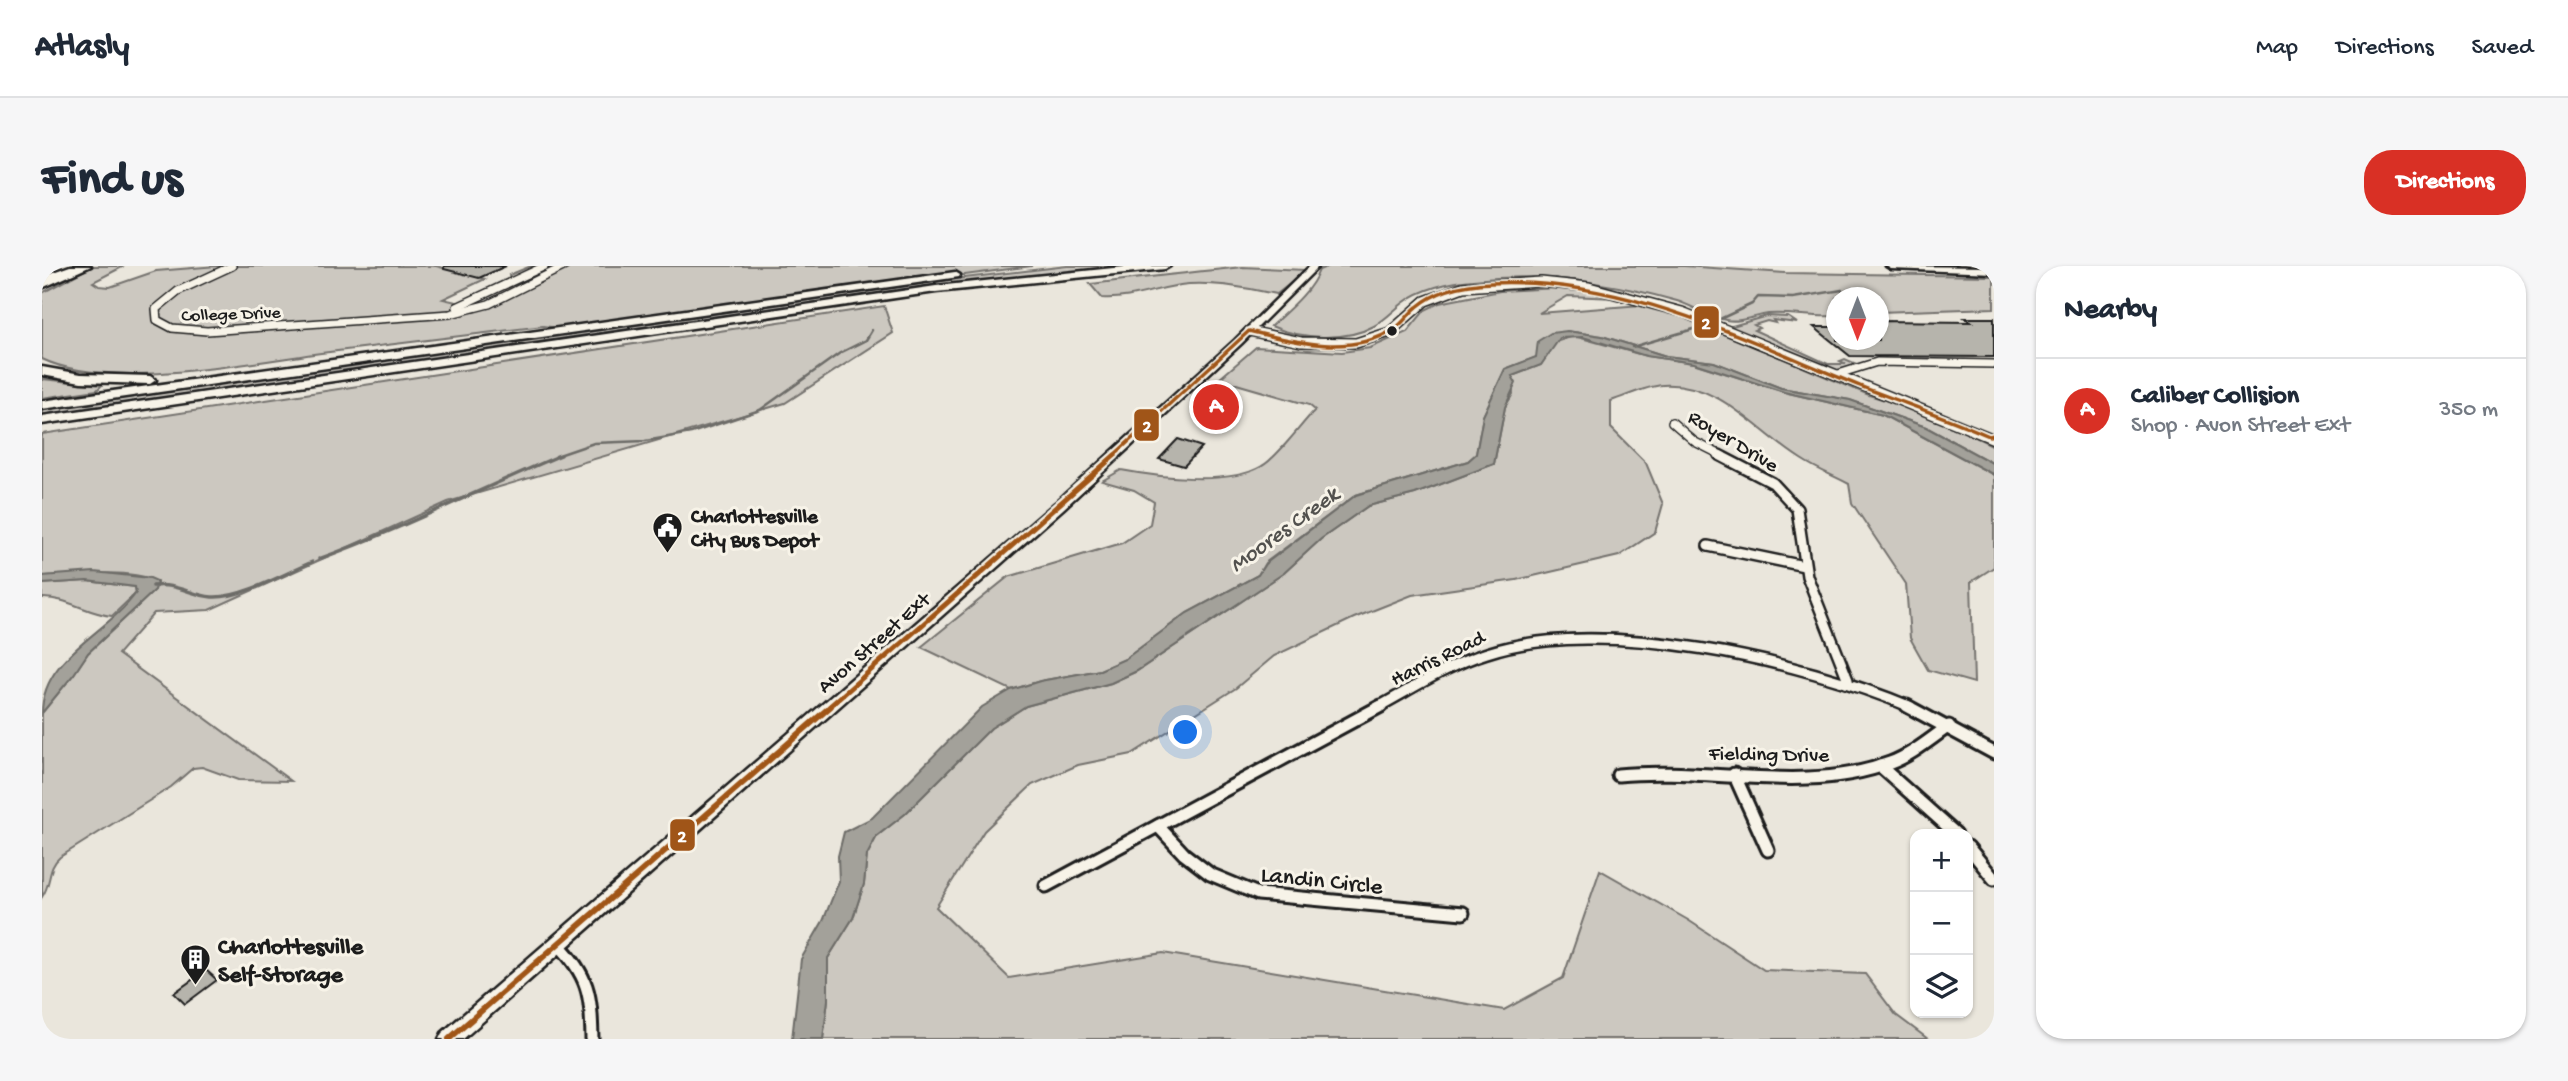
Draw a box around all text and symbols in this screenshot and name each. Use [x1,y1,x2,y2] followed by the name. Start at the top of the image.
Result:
[35,29,129,67] text: Atlasly
[2256,34,2298,63] text: Map
[2336,34,2434,63] text: Directions
[2472,34,2533,63] text: Saved
[2364,150,2526,215] button: Directions
[42,153,182,211] text: Find us
[1826,287,1889,350] north arrow
[2064,294,2157,329] text: Nearby
[181,303,282,328] street label: College Drive
[1693,305,1720,339] line badge: 2
[1701,314,1711,337] text: 2
[1385,324,1399,338] unlabelled marker
[1193,381,1239,433] pin: A
[2131,382,2299,413] text: Caliber Collision
[2080,397,2094,424] text: A
[2439,397,2498,424] text: 350 m
[1682,406,1783,480] street label: Royer Drive
[1133,408,1160,442] line badge: 2
[2131,413,2350,440] text: Shop · Avon Street Ext
[1142,417,1152,440] text: 2
[1225,481,1347,579] water label: Moores Creek
[690,506,821,555] place label: Charlottesville City Bus Depot
[651,510,685,554] public building icon: Charlottesville City Bus Depot
[814,587,939,700] street label: Avon Street Ext
[1387,626,1491,694] street label: Harris Road
[1168,715,1202,749] your location
[1708,743,1830,770] street label: Fielding Drive
[669,818,696,852] line badge: 2
[677,827,687,850] text: 2
[1910,829,1973,1018] map controls
[1910,829,1973,892] button: +
[1259,862,1385,903] street label: Landin Circle
[1910,892,1973,955] button: −
[218,934,365,991] place label: Charlottesville Self-Storage
[178,942,212,986] building icon: Charlottesville Self-Storage
[1910,955,1973,1018] button: layers

